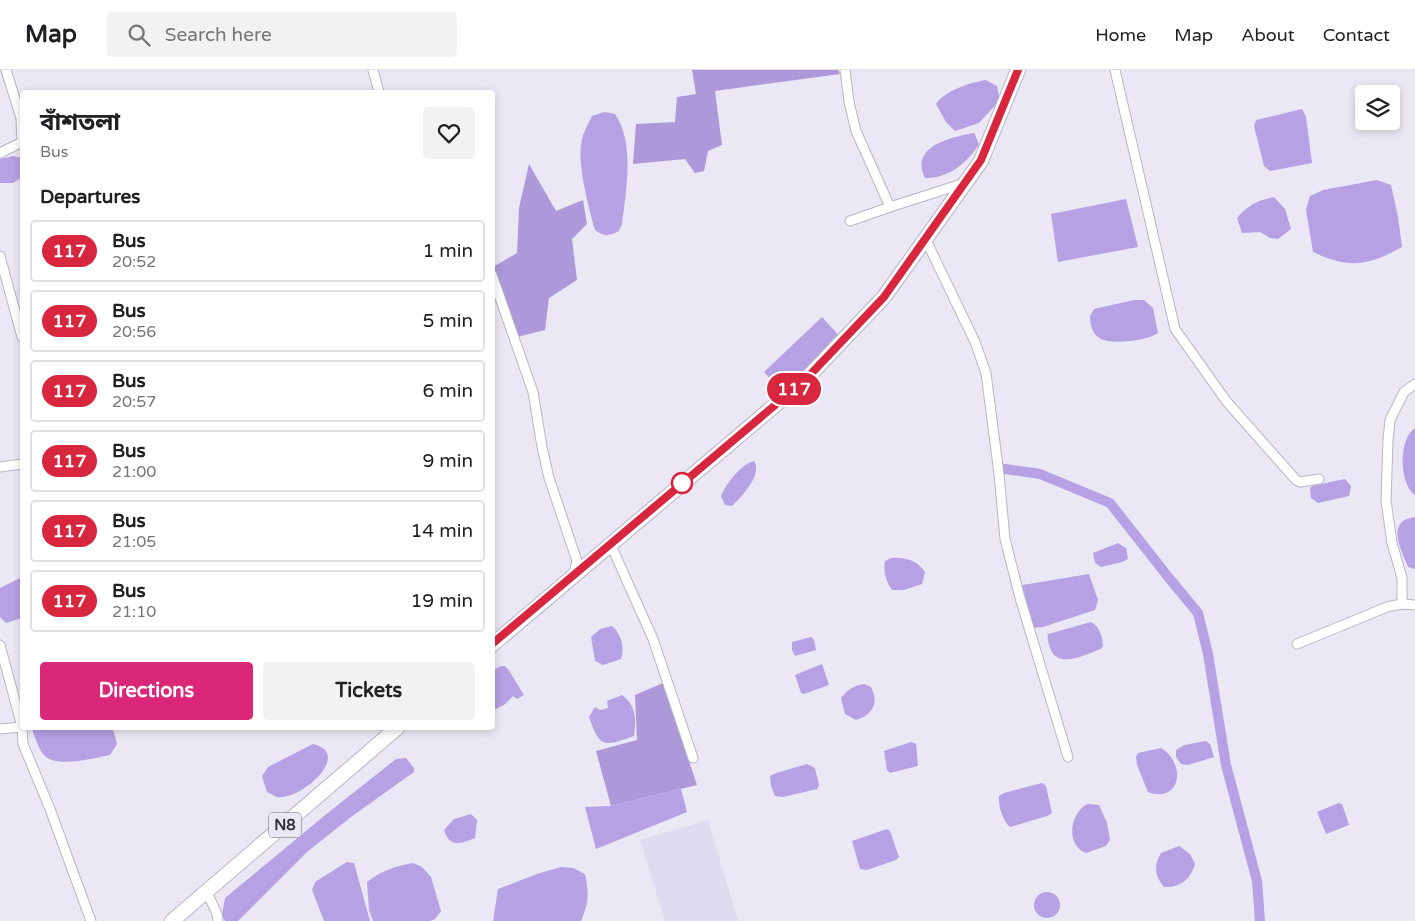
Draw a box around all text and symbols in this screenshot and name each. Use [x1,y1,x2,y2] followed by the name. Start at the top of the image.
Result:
[107,12,457,57] search box
[25,20,77,49] text: Map
[125,21,153,49] icon: search
[165,24,272,46] text: Search here
[1095,24,1146,46] text: Home
[1174,24,1213,46] text: Map
[1241,24,1295,46] text: About
[1323,24,1390,46] text: Contact
[1355,85,1400,130] map controls
[1355,85,1400,130] button: layers
[423,107,475,159] button: heart
[40,108,120,137] text: বাঁশতলা
[40,142,68,162] text: Bus
[40,186,140,208] text: Departures
[112,230,146,252] text: Bus
[53,240,86,262] text: 117
[422,240,473,262] text: 1 min
[112,252,156,272] text: 20:52
[112,300,146,322] text: Bus
[53,310,86,332] text: 117
[422,310,473,332] text: 5 min
[112,322,156,342] text: 20:56
[112,370,146,392] text: Bus
[765,373,823,405] line badge: 117
[777,378,811,400] text: 117
[53,380,86,402] text: 117
[422,380,473,402] text: 6 min
[112,392,156,412] text: 20:57
[112,440,146,462] text: Bus
[53,450,86,472] text: 117
[422,450,473,472] text: 9 min
[112,462,156,482] text: 21:00
[671,472,693,494] unlabelled marker
[112,510,146,532] text: Bus
[53,520,86,542] text: 117
[410,520,473,542] text: 14 min
[112,532,156,552] text: 21:05
[112,580,146,602] text: Bus
[53,590,86,612] text: 117
[410,590,473,612] text: 19 min
[112,602,156,622] text: 21:10
[40,662,253,720] button: Directions
[263,662,475,720] button: Tickets
[269,812,301,838] road number: N8

